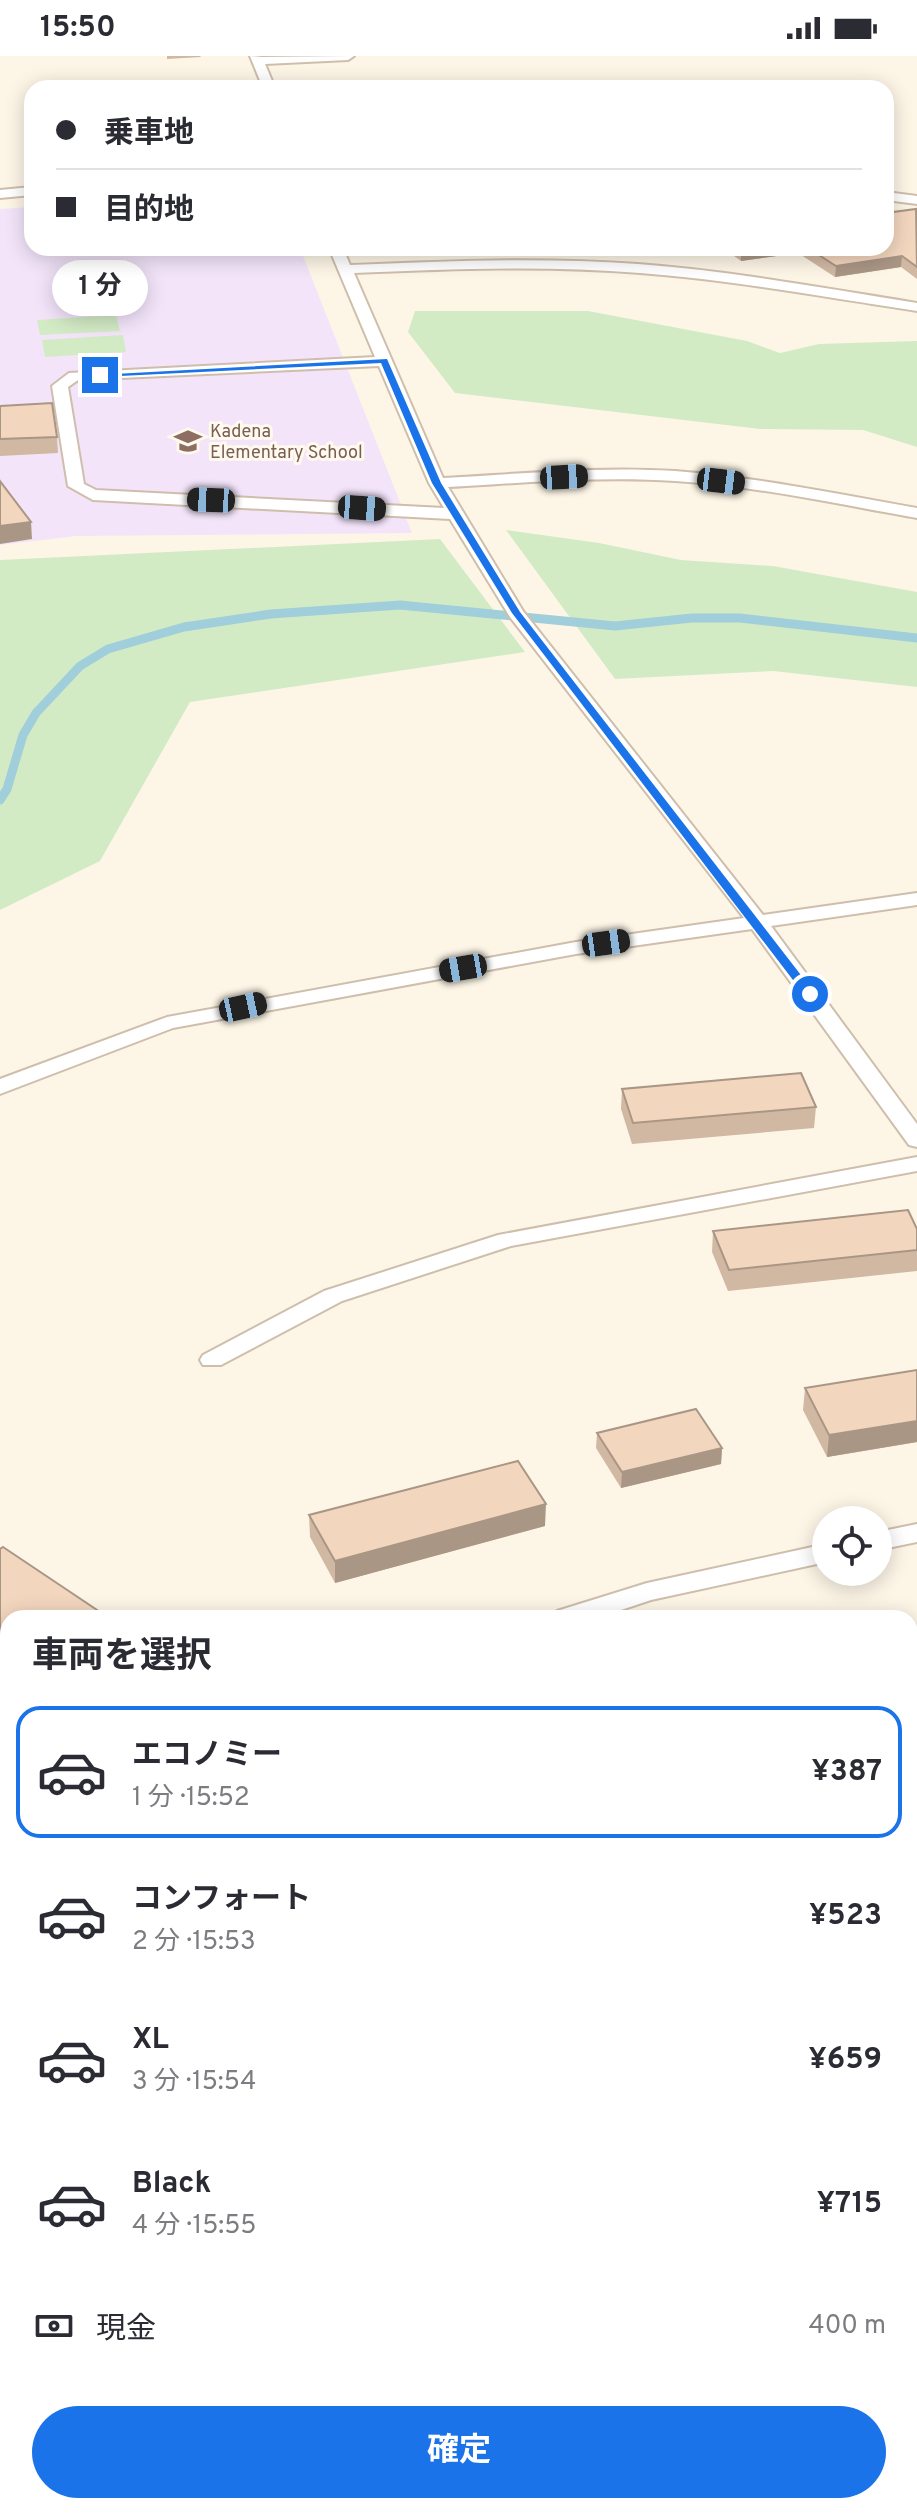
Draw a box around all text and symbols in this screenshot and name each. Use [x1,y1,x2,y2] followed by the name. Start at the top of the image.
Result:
[40,10,116,47] text: 15:50
[104,116,194,153] text: 乗車地
[104,193,194,230] text: 目的地
[52,259,148,315] callout: 1 分
[79,271,121,304] text: 1 分
[82,357,118,393] route end
[210,421,363,465] place label: Kadena Elementary School
[173,426,203,456] school or university icon: Kadena Elementary School
[539,464,589,490] car
[696,466,746,496] car
[187,487,235,513] car
[337,494,387,522] car
[581,928,631,958] car
[437,952,489,984] car
[792,976,828,1012] route start
[217,990,269,1024] car
[812,1506,892,1586] map controls
[812,1506,892,1586] button: locate
[32,1635,212,1681] text: 車両を選択
[36,1736,108,1808] icon: car
[132,1738,282,1775] text: エコノミー
[811,1754,882,1791] text: ¥387
[132,1782,250,1815] text: 1 分 · 15:52
[36,1880,108,1952] icon: car
[132,1882,311,1919] text: コンフォート
[809,1898,882,1935] text: ¥523
[132,1926,256,1959] text: 2 分 · 15:53
[132,2022,169,2059] text: XL
[36,2024,108,2096] icon: car
[809,2042,882,2079] text: ¥659
[132,2066,257,2099] text: 3 分 · 15:54
[132,2166,211,2203] text: Black
[36,2168,108,2240] icon: car
[817,2186,882,2223] text: ¥715
[132,2210,256,2243] text: 4 分 · 15:55
[32,2304,76,2348] icon: cash
[809,2310,886,2343] text: 400 m
[96,2312,156,2349] text: 現金
[32,2406,886,2498] button: 確定

